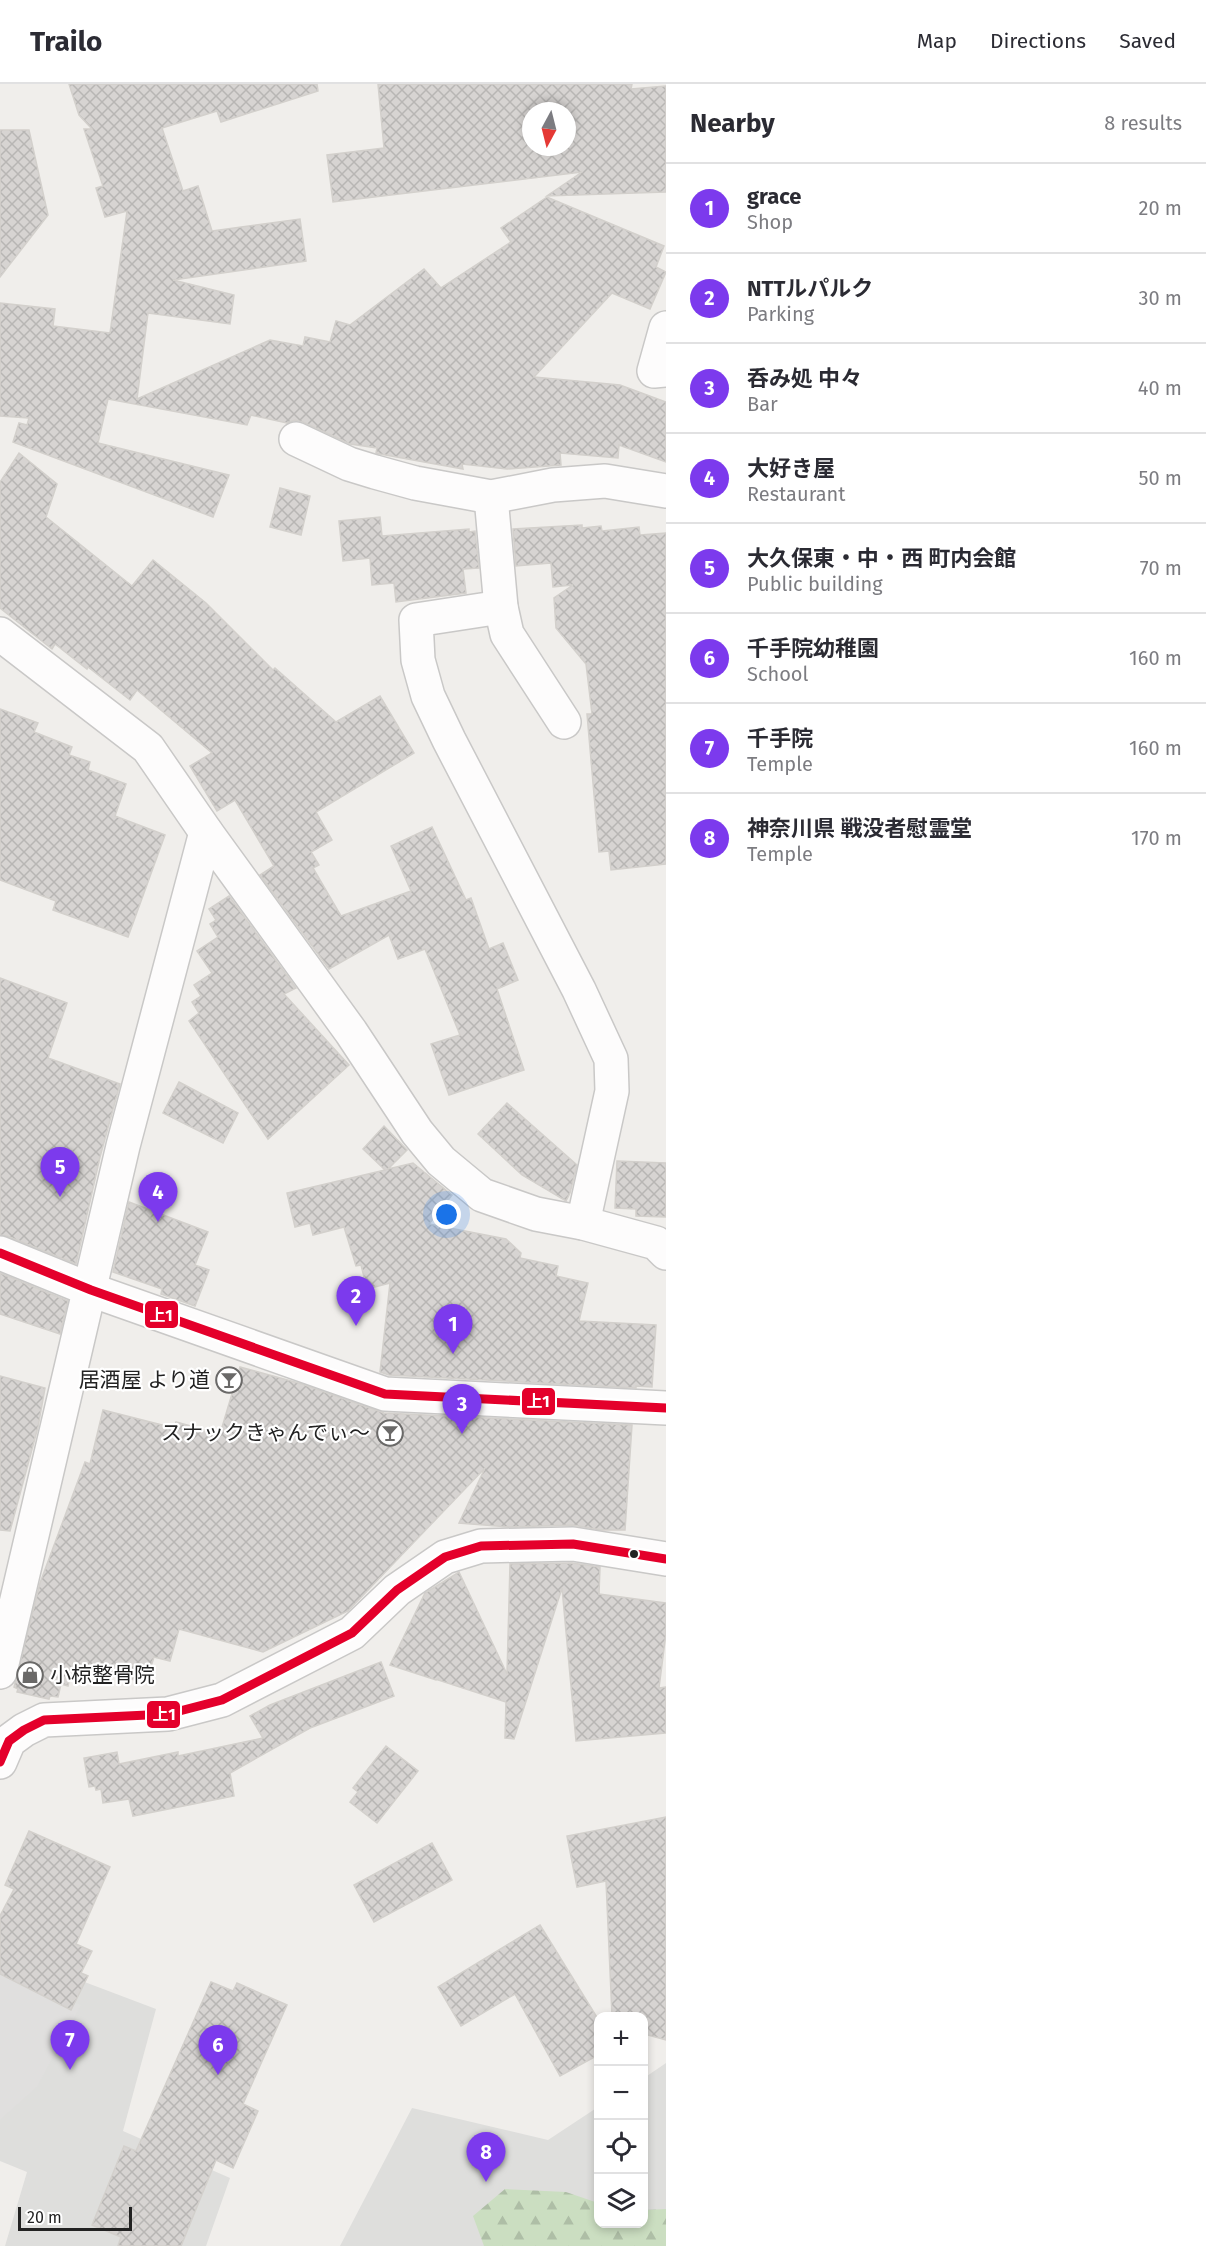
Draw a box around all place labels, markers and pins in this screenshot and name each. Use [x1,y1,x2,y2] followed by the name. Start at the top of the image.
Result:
[40,1148,80,1197] pin: 5
[138,1172,178,1222] pin: 4
[336,1276,376,1326] pin: 2
[434,1304,472,1354] pin: 1
[214,1365,244,1395] bar icon: 居酒屋 より道
[79,1367,210,1393] place label: 居酒屋 より道
[442,1384,482,1434] pin: 3
[375,1418,405,1448] bar icon: スナックきゃんでぃ〜
[161,1420,370,1446] place label: スナックきゃんでぃ〜
[628,1548,640,1560] unlabelled marker
[15,1660,45,1690] shop icon: 小椋整骨院
[50,1662,155,1688] place label: 小椋整骨院
[50,2020,90,2070] pin: 7
[198,2026,238,2075] pin: 6
[466,2132,506,2182] pin: 8

